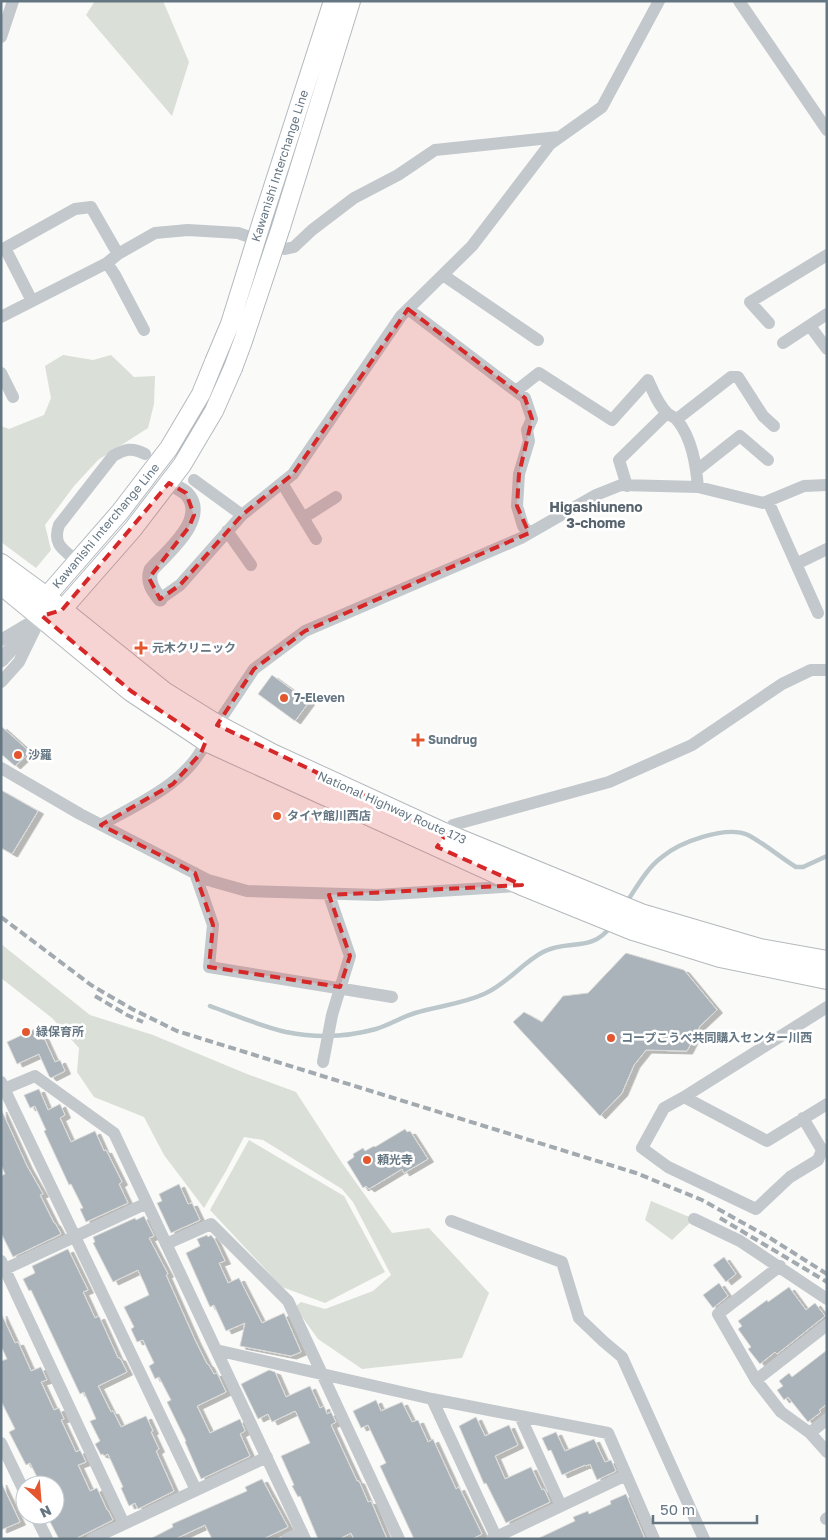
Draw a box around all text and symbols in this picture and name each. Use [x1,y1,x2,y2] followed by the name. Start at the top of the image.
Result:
[248,88,311,244] street label: Kawanishi Interchange Line
[49,460,162,591] street label: Kawanishi Interchange Line
[549,498,643,531] district label: Higashiuneno 3-chome
[152,640,236,655] place label: 元木クリニック
[134,641,148,655] marker: 元木クリニック
[294,690,345,705] place label: 7-Eleven
[278,692,290,704] marker: 7-Eleven
[428,732,477,747] place label: Sundrug
[412,734,424,746] marker: Sundrug
[28,747,52,762] place label: 沙羅
[12,749,24,761] marker: 沙羅
[316,768,469,847] street label: National Highway Route 173
[287,808,371,823] place label: タイヤ館川西店
[271,810,283,822] marker: タイヤ館川西店
[36,1024,84,1039] place label: 緑保育所
[20,1026,32,1038] marker: 緑保育所
[621,1030,812,1045] place label: コープこうべ共同購入センター川西
[605,1032,617,1044] marker: コープこうべ共同購入センター川西
[377,1152,413,1167] place label: 頼光寺
[361,1154,373,1166] marker: 頼光寺
[15,1475,65,1525] north arrow
[653,1492,757,1524] scale bar
[660,1500,695,1518] text: 50 m
[37,1502,54,1522] text: N

